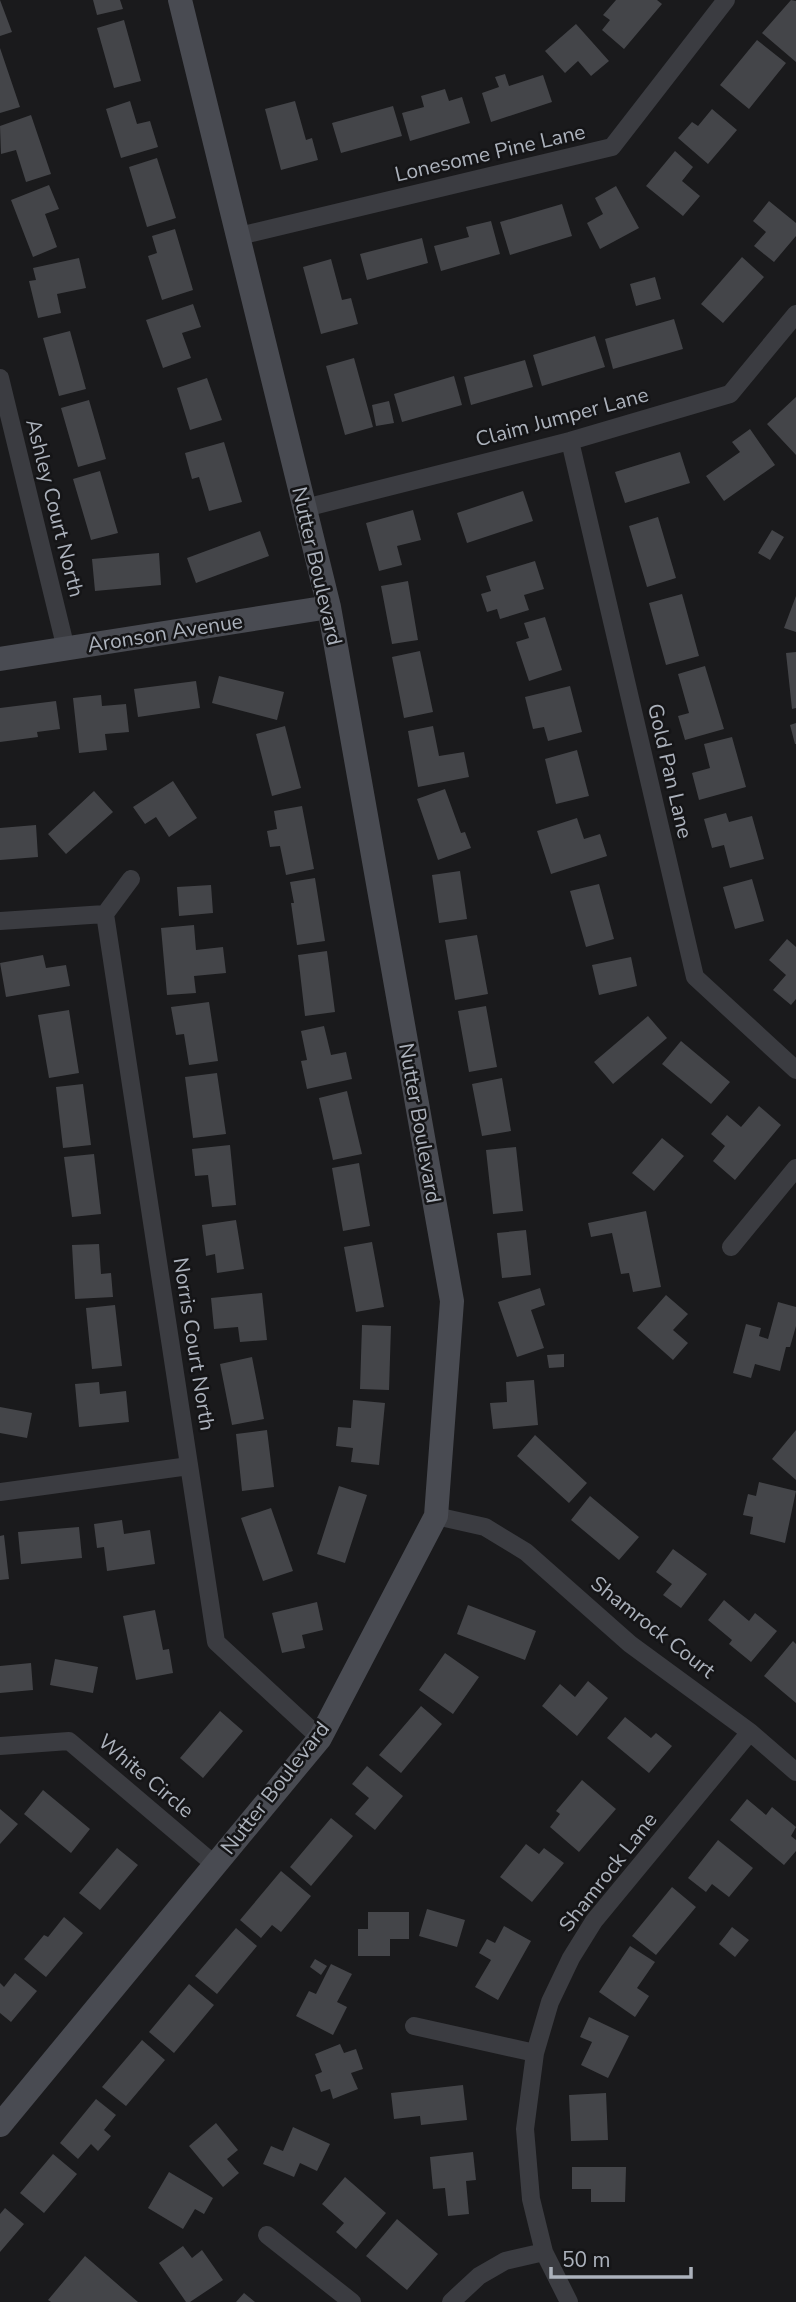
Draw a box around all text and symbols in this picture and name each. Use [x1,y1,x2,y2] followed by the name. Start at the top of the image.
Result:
[392,117,588,189] street label: Lonesome Pine Lane
[472,380,652,454] street label: Claim Jumper Lane
[19,416,91,600] street label: Ashley Court North
[285,484,349,648] street label: Nutter Boulevard
[85,607,245,659] street label: Aronson Avenue
[641,701,699,841] street label: Gold Pan Lane
[392,1041,448,1205] street label: Nutter Boulevard
[166,1255,222,1433] street label: Norris Court North
[585,1570,722,1685] street label: Shamrock Court
[214,1716,336,1860] street label: Nutter Boulevard
[92,1728,200,1824] street label: White Circle
[553,1807,663,1937] street label: Shamrock Lane
[551,2236,691,2280] scale bar
[562,2246,611,2274] text: 50 m

